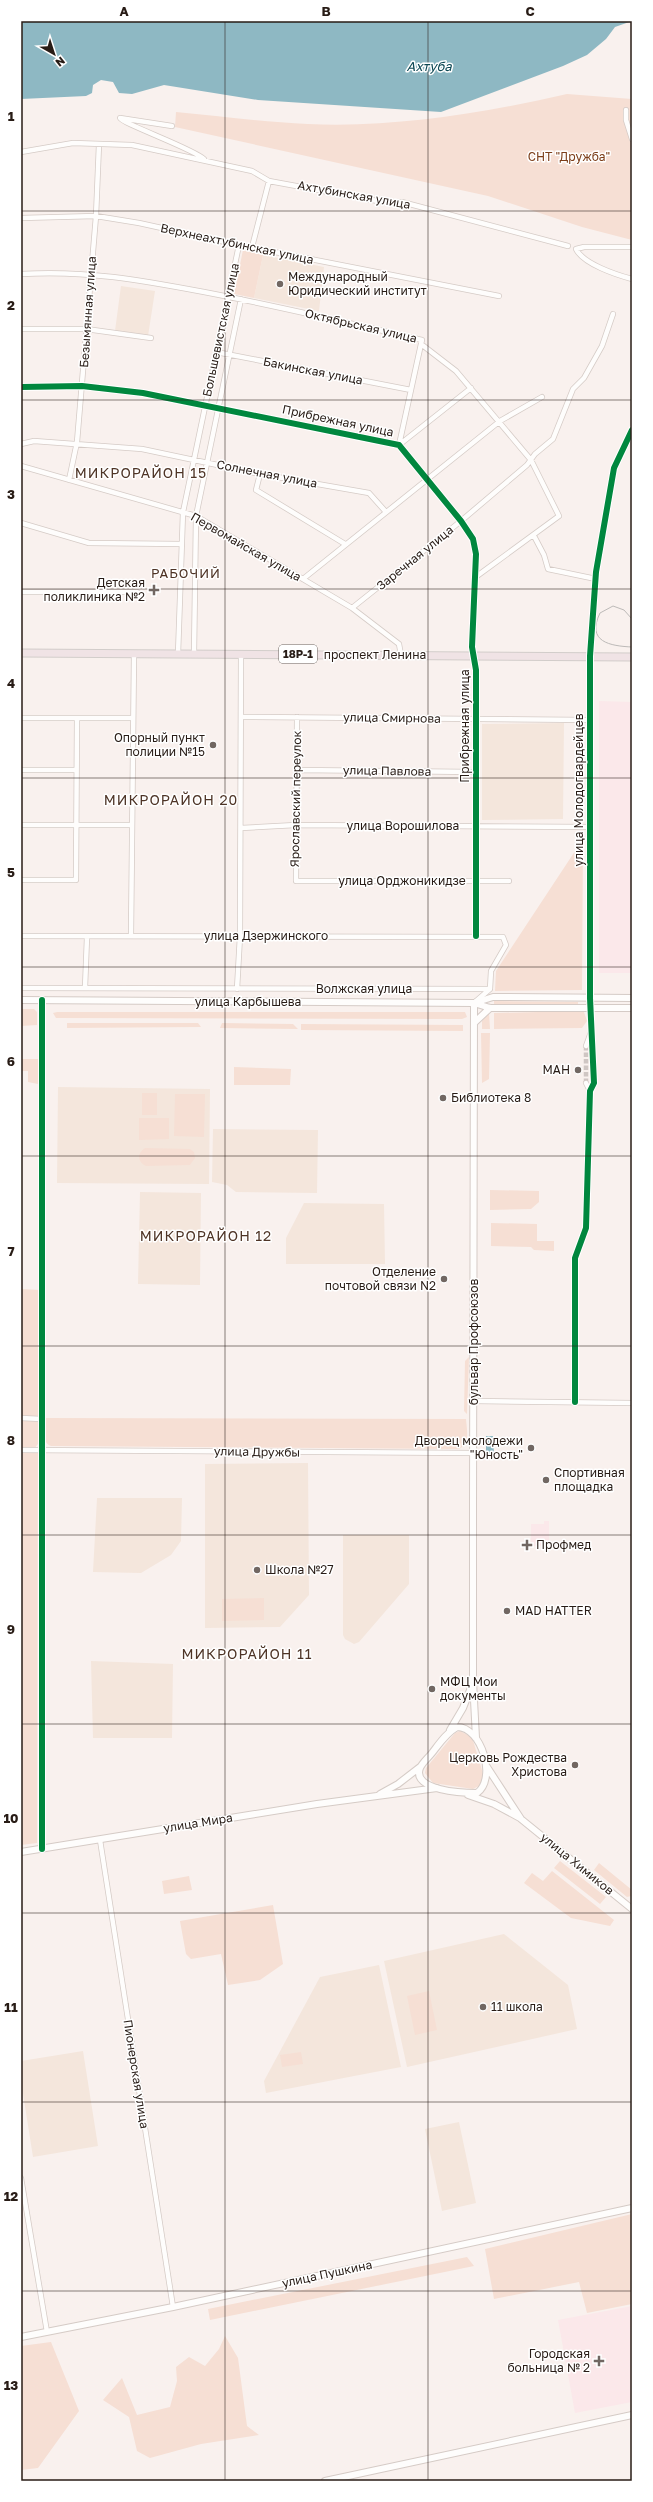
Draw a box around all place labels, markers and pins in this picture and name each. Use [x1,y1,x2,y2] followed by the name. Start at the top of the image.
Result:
[288,269,427,298] place label: Международный Юридический институт
[275,279,285,289] marker: Международный Юридический институт
[44,575,145,604] place label: Детская поликлиника №2
[148,584,160,596] marker: Детская поликлиника №2
[114,730,205,759] place label: Опорный пункт полиции №15
[208,740,218,750] marker: Опорный пункт полиции №15
[543,1062,570,1077] place label: МАН
[573,1065,583,1075] marker: МАН
[451,1090,531,1105] place label: Библиотека 8
[438,1093,448,1103] marker: Библиотека 8
[325,1264,436,1293] place label: Отделение почтовой связи N2
[439,1274,449,1284] marker: Отделение почтовой связи N2
[415,1433,523,1462] place label: Дворец молодежи "Юность"
[526,1443,536,1453] marker: Дворец молодежи "Юность"
[554,1465,625,1494] place label: Спортивная площадка
[541,1475,551,1485] marker: Спортивная площадка
[536,1537,591,1552] place label: Профмед
[521,1539,533,1551] marker: Профмед
[265,1562,334,1577] place label: Школа №27
[252,1565,262,1575] marker: Школа №27
[515,1603,592,1618] place label: MAD HATTER
[502,1606,512,1616] marker: MAD HATTER
[440,1674,506,1703] place label: МФЦ Мои документы
[427,1684,437,1694] marker: МФЦ Мои документы
[449,1750,567,1779] place label: Церковь Рождества Христова
[570,1760,580,1770] marker: Церковь Рождества Христова
[491,1999,543,2014] place label: 11 школа
[478,2002,488,2012] marker: 11 школа
[507,2346,590,2375] place label: Городская больница № 2
[593,2355,605,2367] marker: Городская больница № 2

